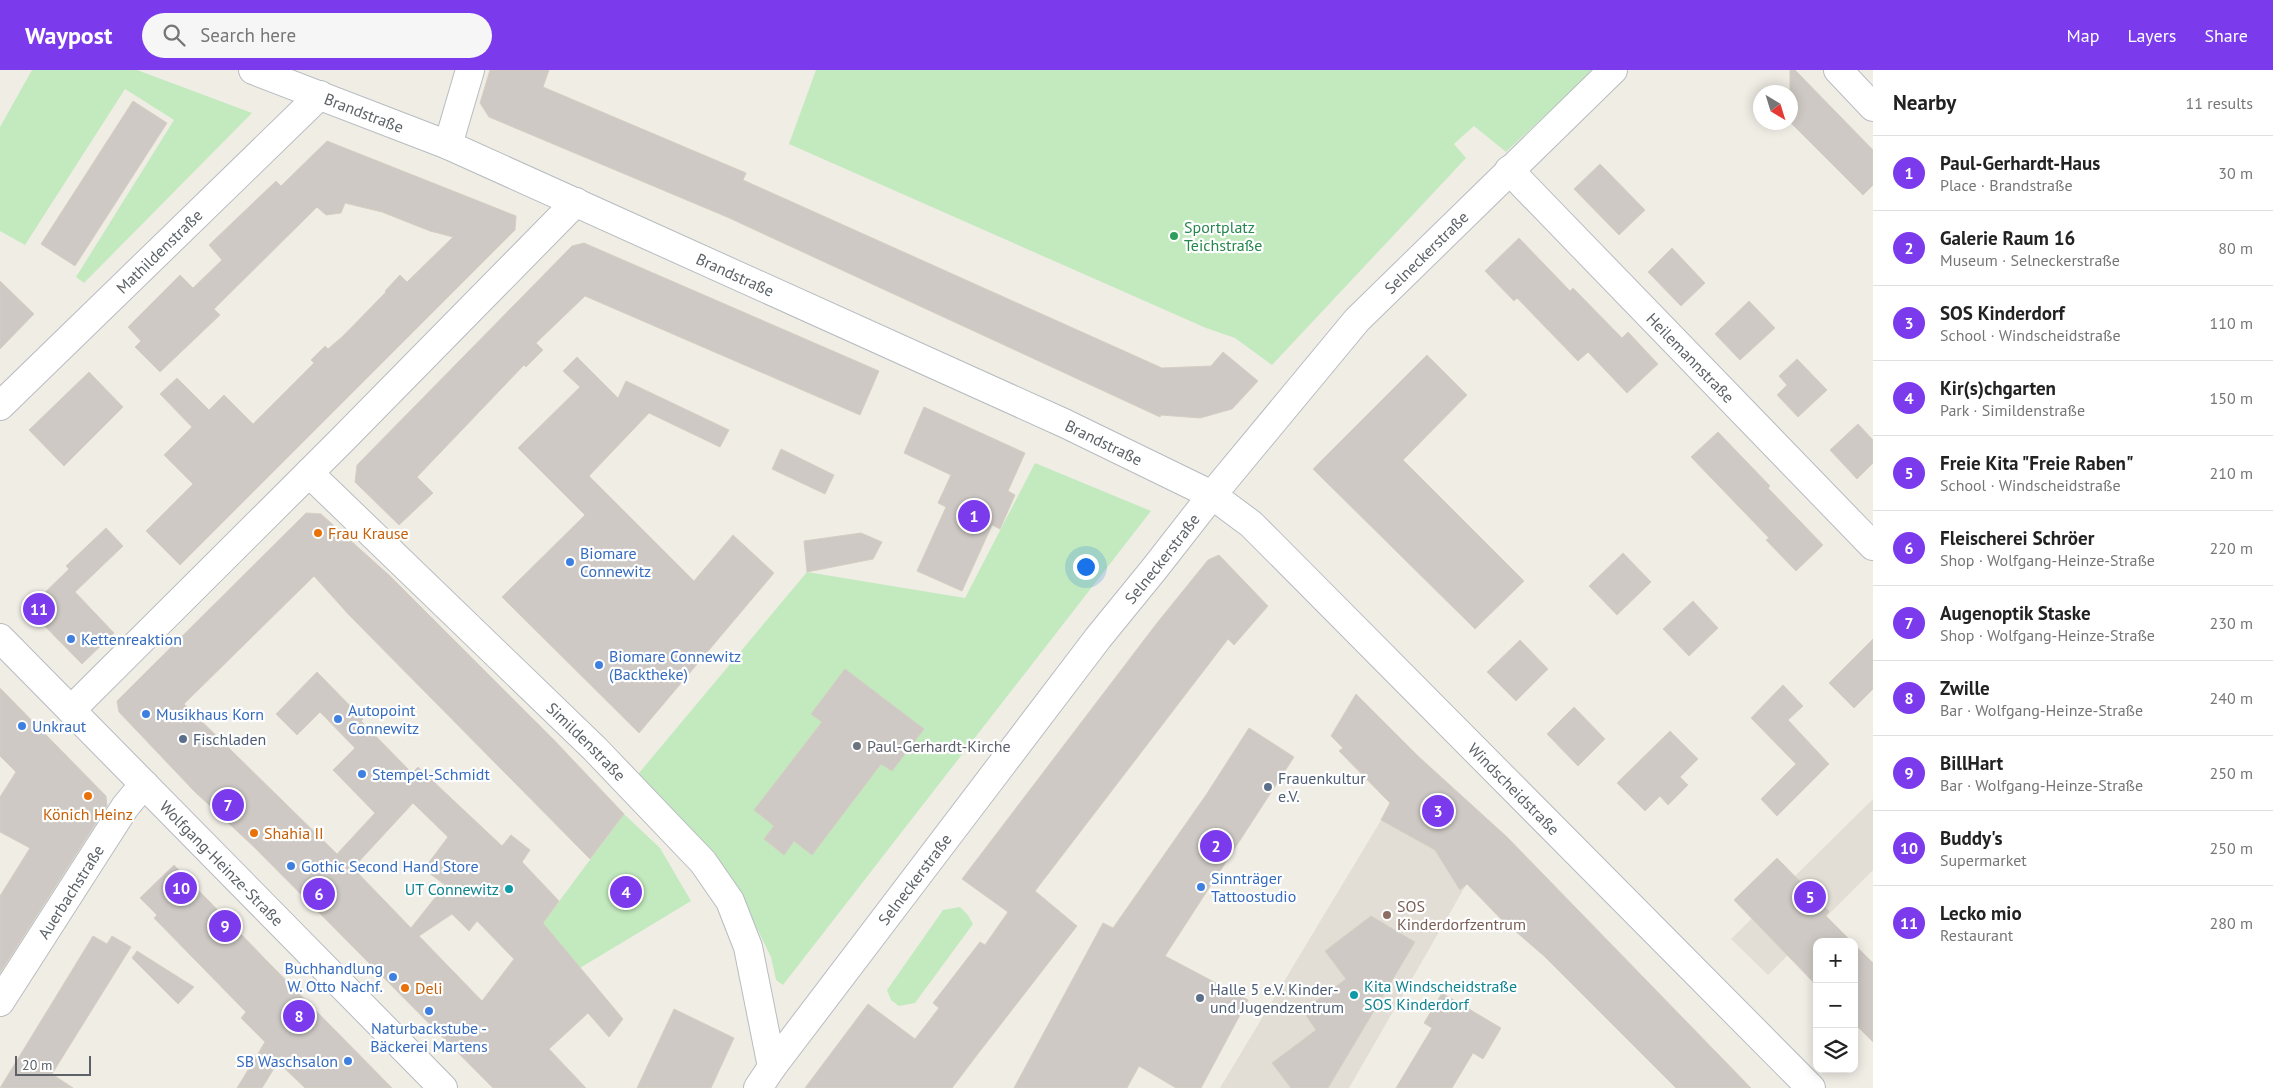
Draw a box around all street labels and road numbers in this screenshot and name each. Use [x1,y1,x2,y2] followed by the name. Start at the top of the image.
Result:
[322,88,407,137] street label: Brandstraße
[112,205,207,298] street label: Mathildenstraße
[1380,207,1472,298] street label: Selneckerstraße
[693,248,777,301] street label: Brandstraße
[1642,308,1739,407] street label: Heilemannstraße
[1062,415,1146,470] street label: Brandstraße
[1120,509,1204,608] street label: Selneckerstraße
[543,698,630,785] street label: Simildenstraße
[1464,738,1564,839] street label: Windscheidstraße
[156,796,288,930] street label: Wolfgang-Heinze-Straße
[874,830,956,929] street label: Selneckerstraße
[33,841,108,942] street label: Auerbachstraße

